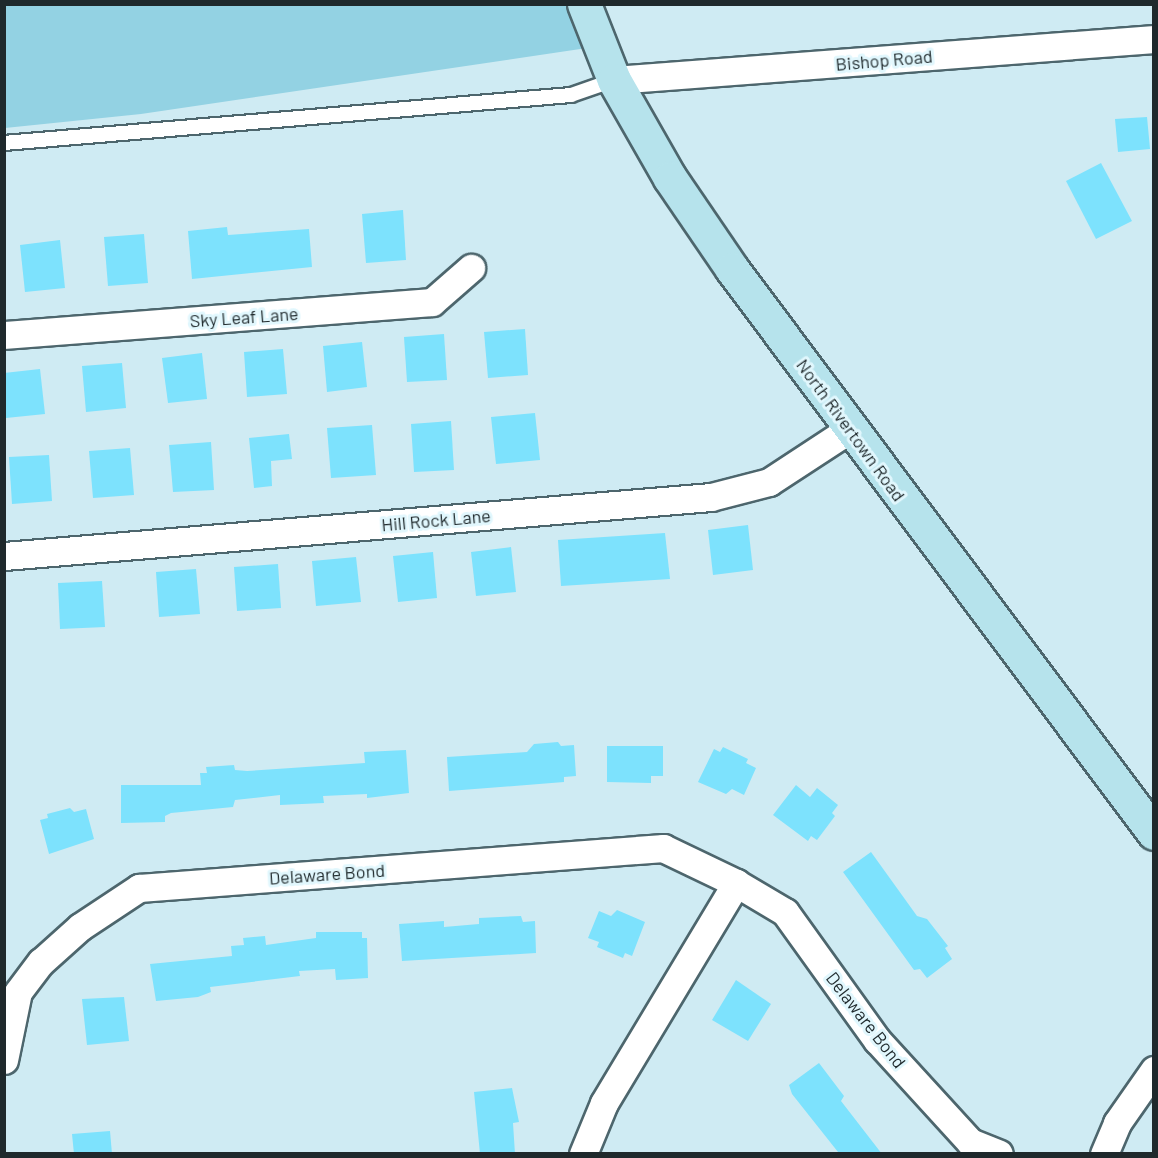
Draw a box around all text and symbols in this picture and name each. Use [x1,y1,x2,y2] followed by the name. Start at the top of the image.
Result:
[835,45,933,75] street label: Bishop Road
[189,302,299,332] street label: Sky Leaf Lane
[792,355,910,505] street label: North Rivertown Road
[380,504,492,536] street label: Hill Rock Lane
[268,859,386,889] street label: Delaware Bond
[822,968,910,1072] street label: Delaware Bond

